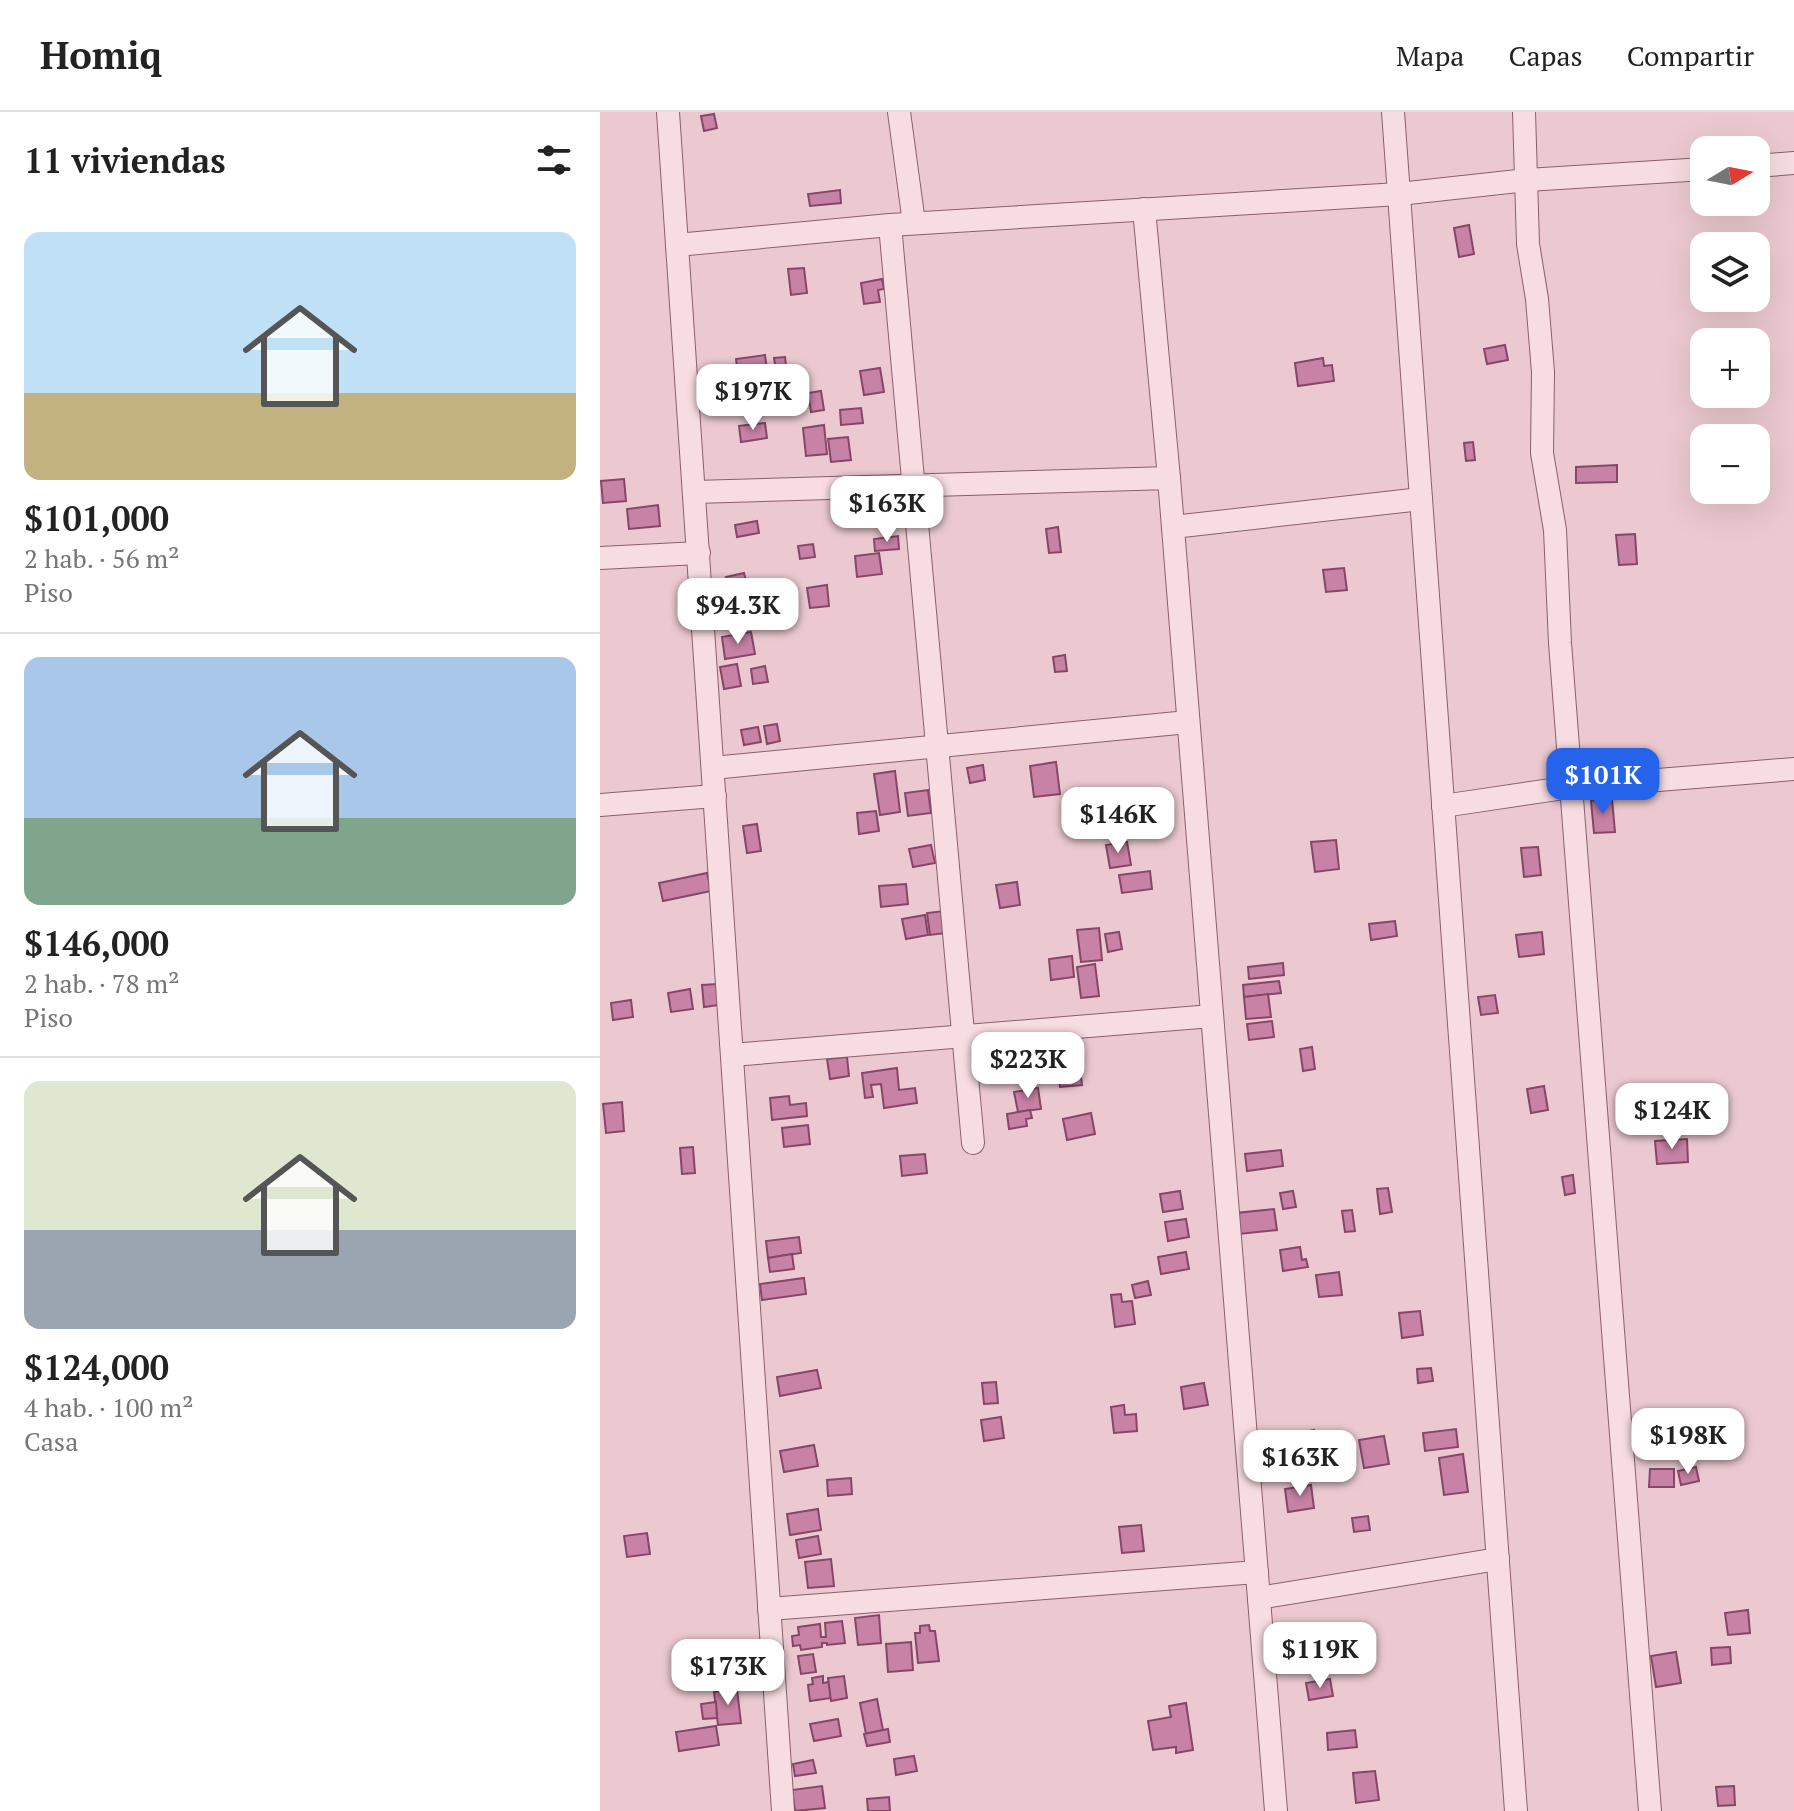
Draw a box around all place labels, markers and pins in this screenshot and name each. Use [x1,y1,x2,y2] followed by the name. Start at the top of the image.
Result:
[697,364,809,432] pin: $197K
[831,476,943,544] pin: $163K
[673,578,803,646] pin: $94.3K
[1547,748,1659,816] pin: $101K
[1062,787,1174,855] pin: $146K
[972,1032,1084,1100] pin: $223K
[1616,1083,1728,1151] pin: $124K
[1632,1408,1744,1476] pin: $198K
[1244,1430,1356,1498] pin: $163K
[1264,1622,1376,1690] pin: $119K
[672,1639,784,1707] pin: $173K

